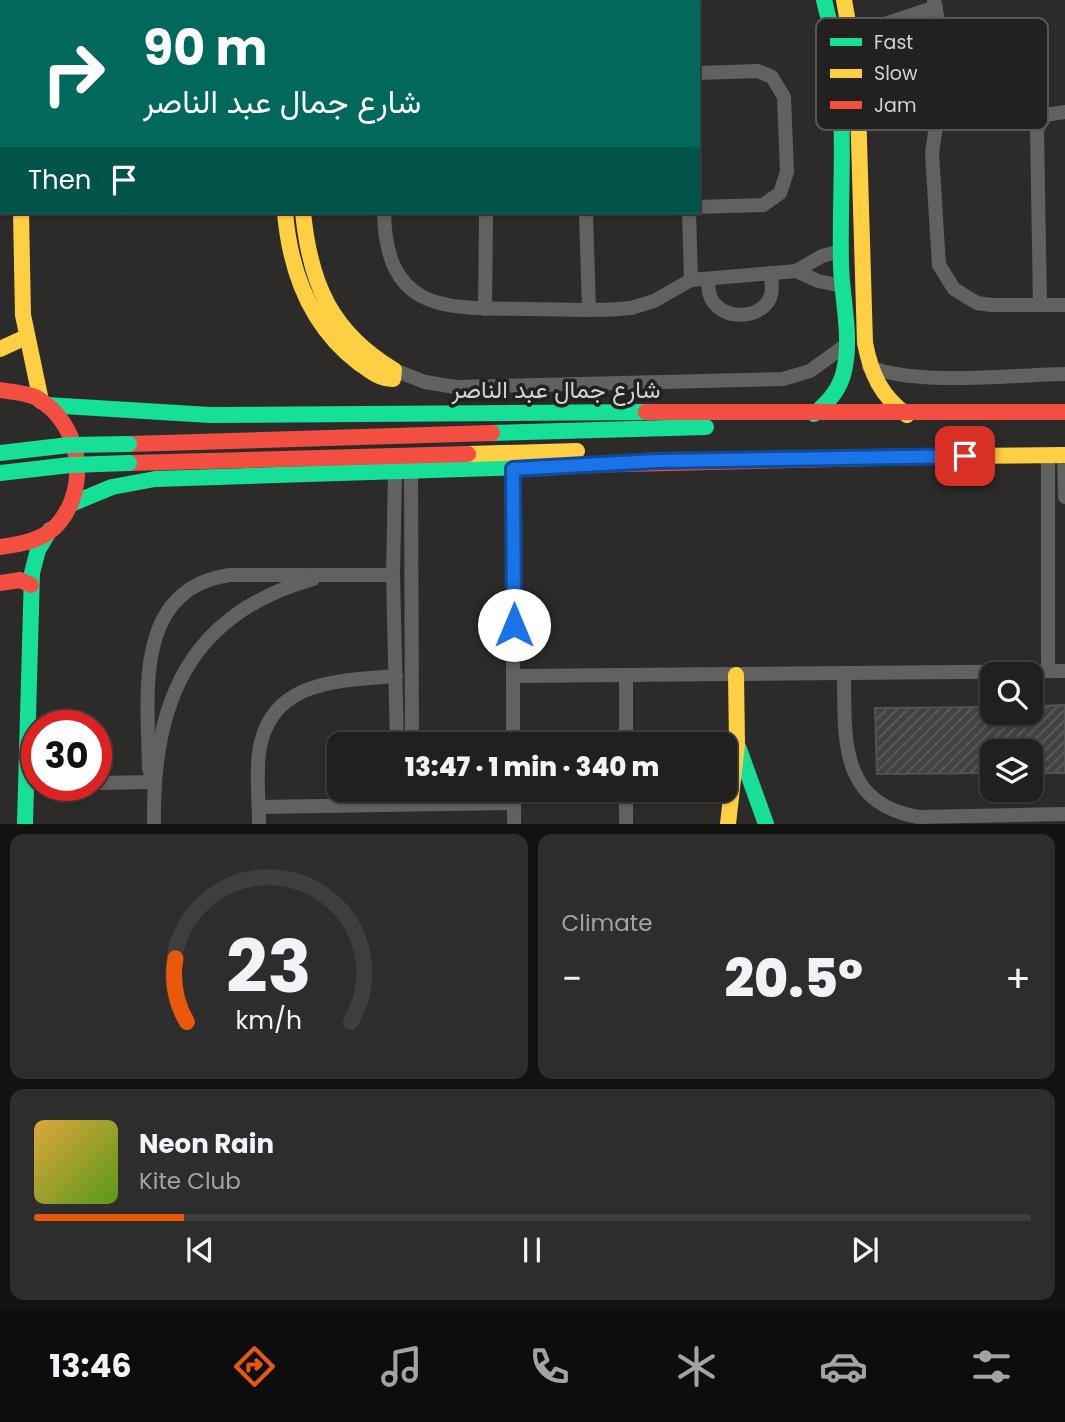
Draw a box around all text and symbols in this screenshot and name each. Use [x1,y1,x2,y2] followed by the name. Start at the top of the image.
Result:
[143,14,267,82] text: 90 m
[816,18,1048,130] legend
[28,28,119,119] icon: right
[874,29,913,56] text: Fast
[874,60,918,87] text: Slow
[143,79,421,124] text: شارع جمال عبد الناصر
[874,92,916,119] text: Jam
[105,161,143,199] icon: arrive
[28,162,91,198] text: Then
[451,373,660,406] street label: شارع جمال عبد الناصر
[935,426,995,486] pin
[946,437,984,475] icon: arrive
[477,588,551,662] position arrow
[980,662,1043,802] map controls
[980,662,1043,725] button: search
[21,710,112,801] speed limit sign: 30
[980,739,1043,802] button: layers
[405,749,659,785] text: 13:47 · 1 min · 340 m
[562,907,652,939] text: Climate
[226,917,312,1018] text: 23
[725,942,863,1015] text: 20.5°
[562,952,582,1005] text: −
[1005,952,1031,1005] text: +
[235,1003,302,1038] text: km/h
[139,1126,274,1162] text: Neon Rain
[139,1165,241,1197] text: Kite Club
[181,1231,219,1269] icon: previous
[513,1231,551,1269] icon: pause
[846,1231,884,1269] icon: next
[230,1342,279,1391] icon: directions
[377,1342,426,1391] icon: music
[525,1342,574,1391] icon: phone
[672,1342,721,1391] icon: climate
[819,1342,868,1391] icon: car
[967,1342,1016,1391] icon: filters
[49,1343,132,1388] text: 13:46

